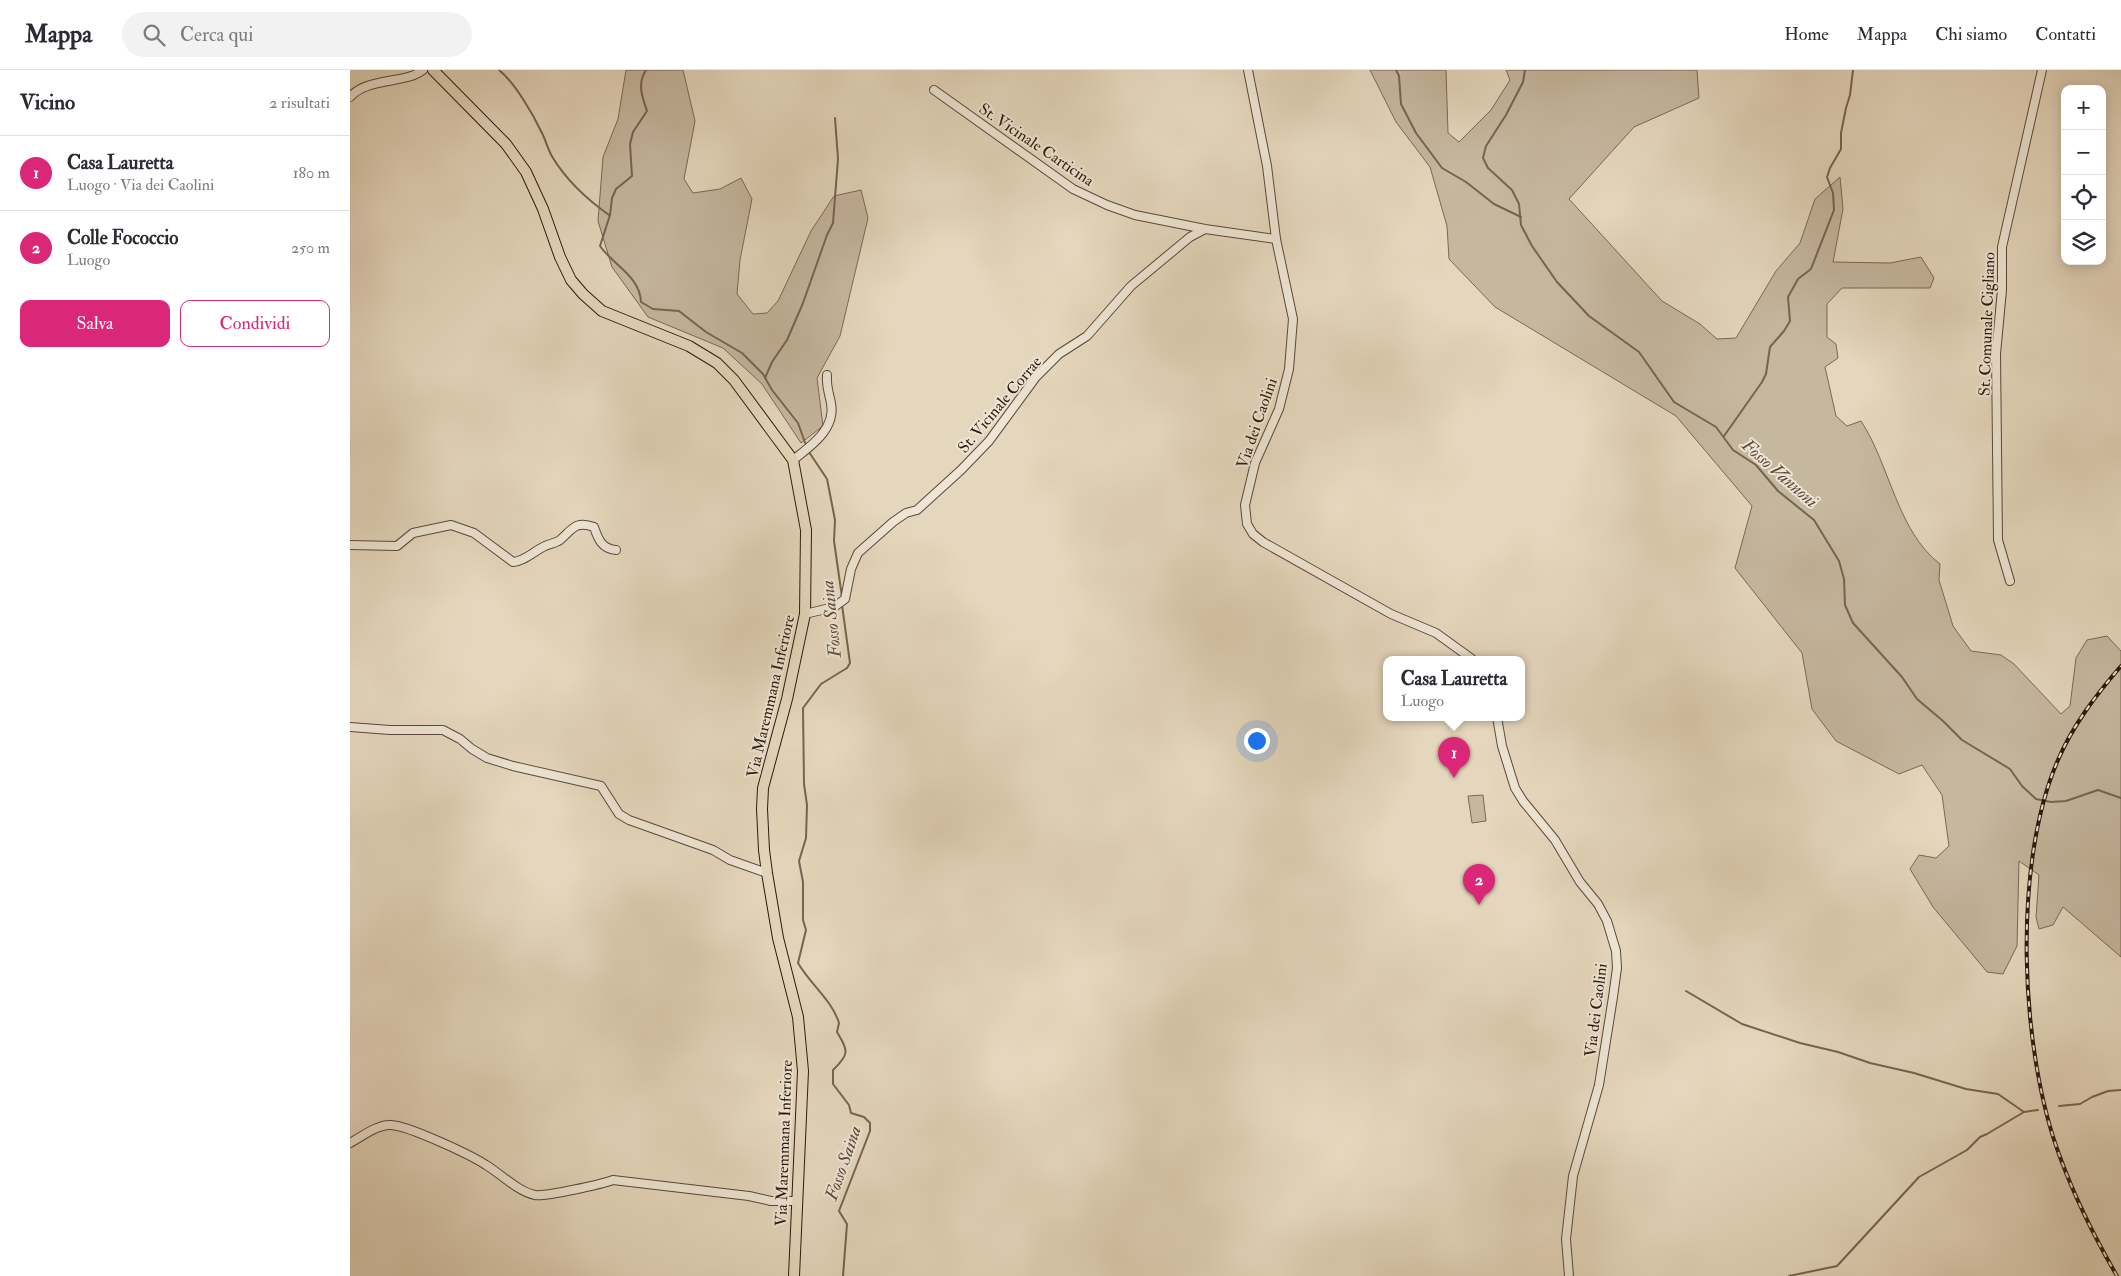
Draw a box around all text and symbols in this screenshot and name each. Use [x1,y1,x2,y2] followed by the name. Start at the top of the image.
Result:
[122,12,472,57] search box
[25,19,92,50] text: Mappa
[140,21,168,49] icon: search
[180,23,253,47] text: Cerca qui
[1784,23,1829,46] text: Home
[1857,23,1907,46] text: Mappa
[1935,23,2007,46] text: Chi siamo
[2035,23,2096,46] text: Contatti
[2061,85,2106,265] map controls
[2061,85,2106,130] button: +
[20,89,75,116] text: Vicino
[269,93,330,113] text: 2 risultati
[975,99,1098,191] street label: St. Vicinale Carticina
[2061,130,2106,175] button: −
[67,151,173,175] text: Casa Lauretta
[33,163,39,183] text: 1
[293,163,330,183] text: 180 m
[67,175,214,195] text: Luogo · Via dei Caolini
[2061,175,2106,220] button: locate
[2061,220,2106,265] button: layers
[67,226,178,250] text: Colle Fococcio
[32,238,40,258] text: 2
[291,238,330,258] text: 250 m
[67,250,110,270] text: Luogo
[1974,251,2000,396] street label: St. Comunale Cigliano
[20,300,170,347] button: Salva
[180,300,330,347] button: Condividi
[953,352,1046,457] street label: St. Vicinale Corrae
[1232,375,1282,471] street label: Via dei Caolini
[1736,433,1823,513] water label: Fosso Vannoni
[816,579,847,660] water label: Fosso Saina
[742,613,800,780] street label: Via Maremmana Inferiore
[1383,656,1525,721] popup
[1401,667,1507,691] text: Casa Lauretta
[1401,691,1444,711] text: Luogo
[1244,728,1270,754] your location
[1438,737,1470,778] pin: 1
[1463,864,1495,905] pin: 2
[1580,962,1612,1058] street label: Via dei Caolini
[771,1059,797,1227] street label: Via Maremmana Inferiore
[820,1123,867,1205] water label: Fosso Saina

